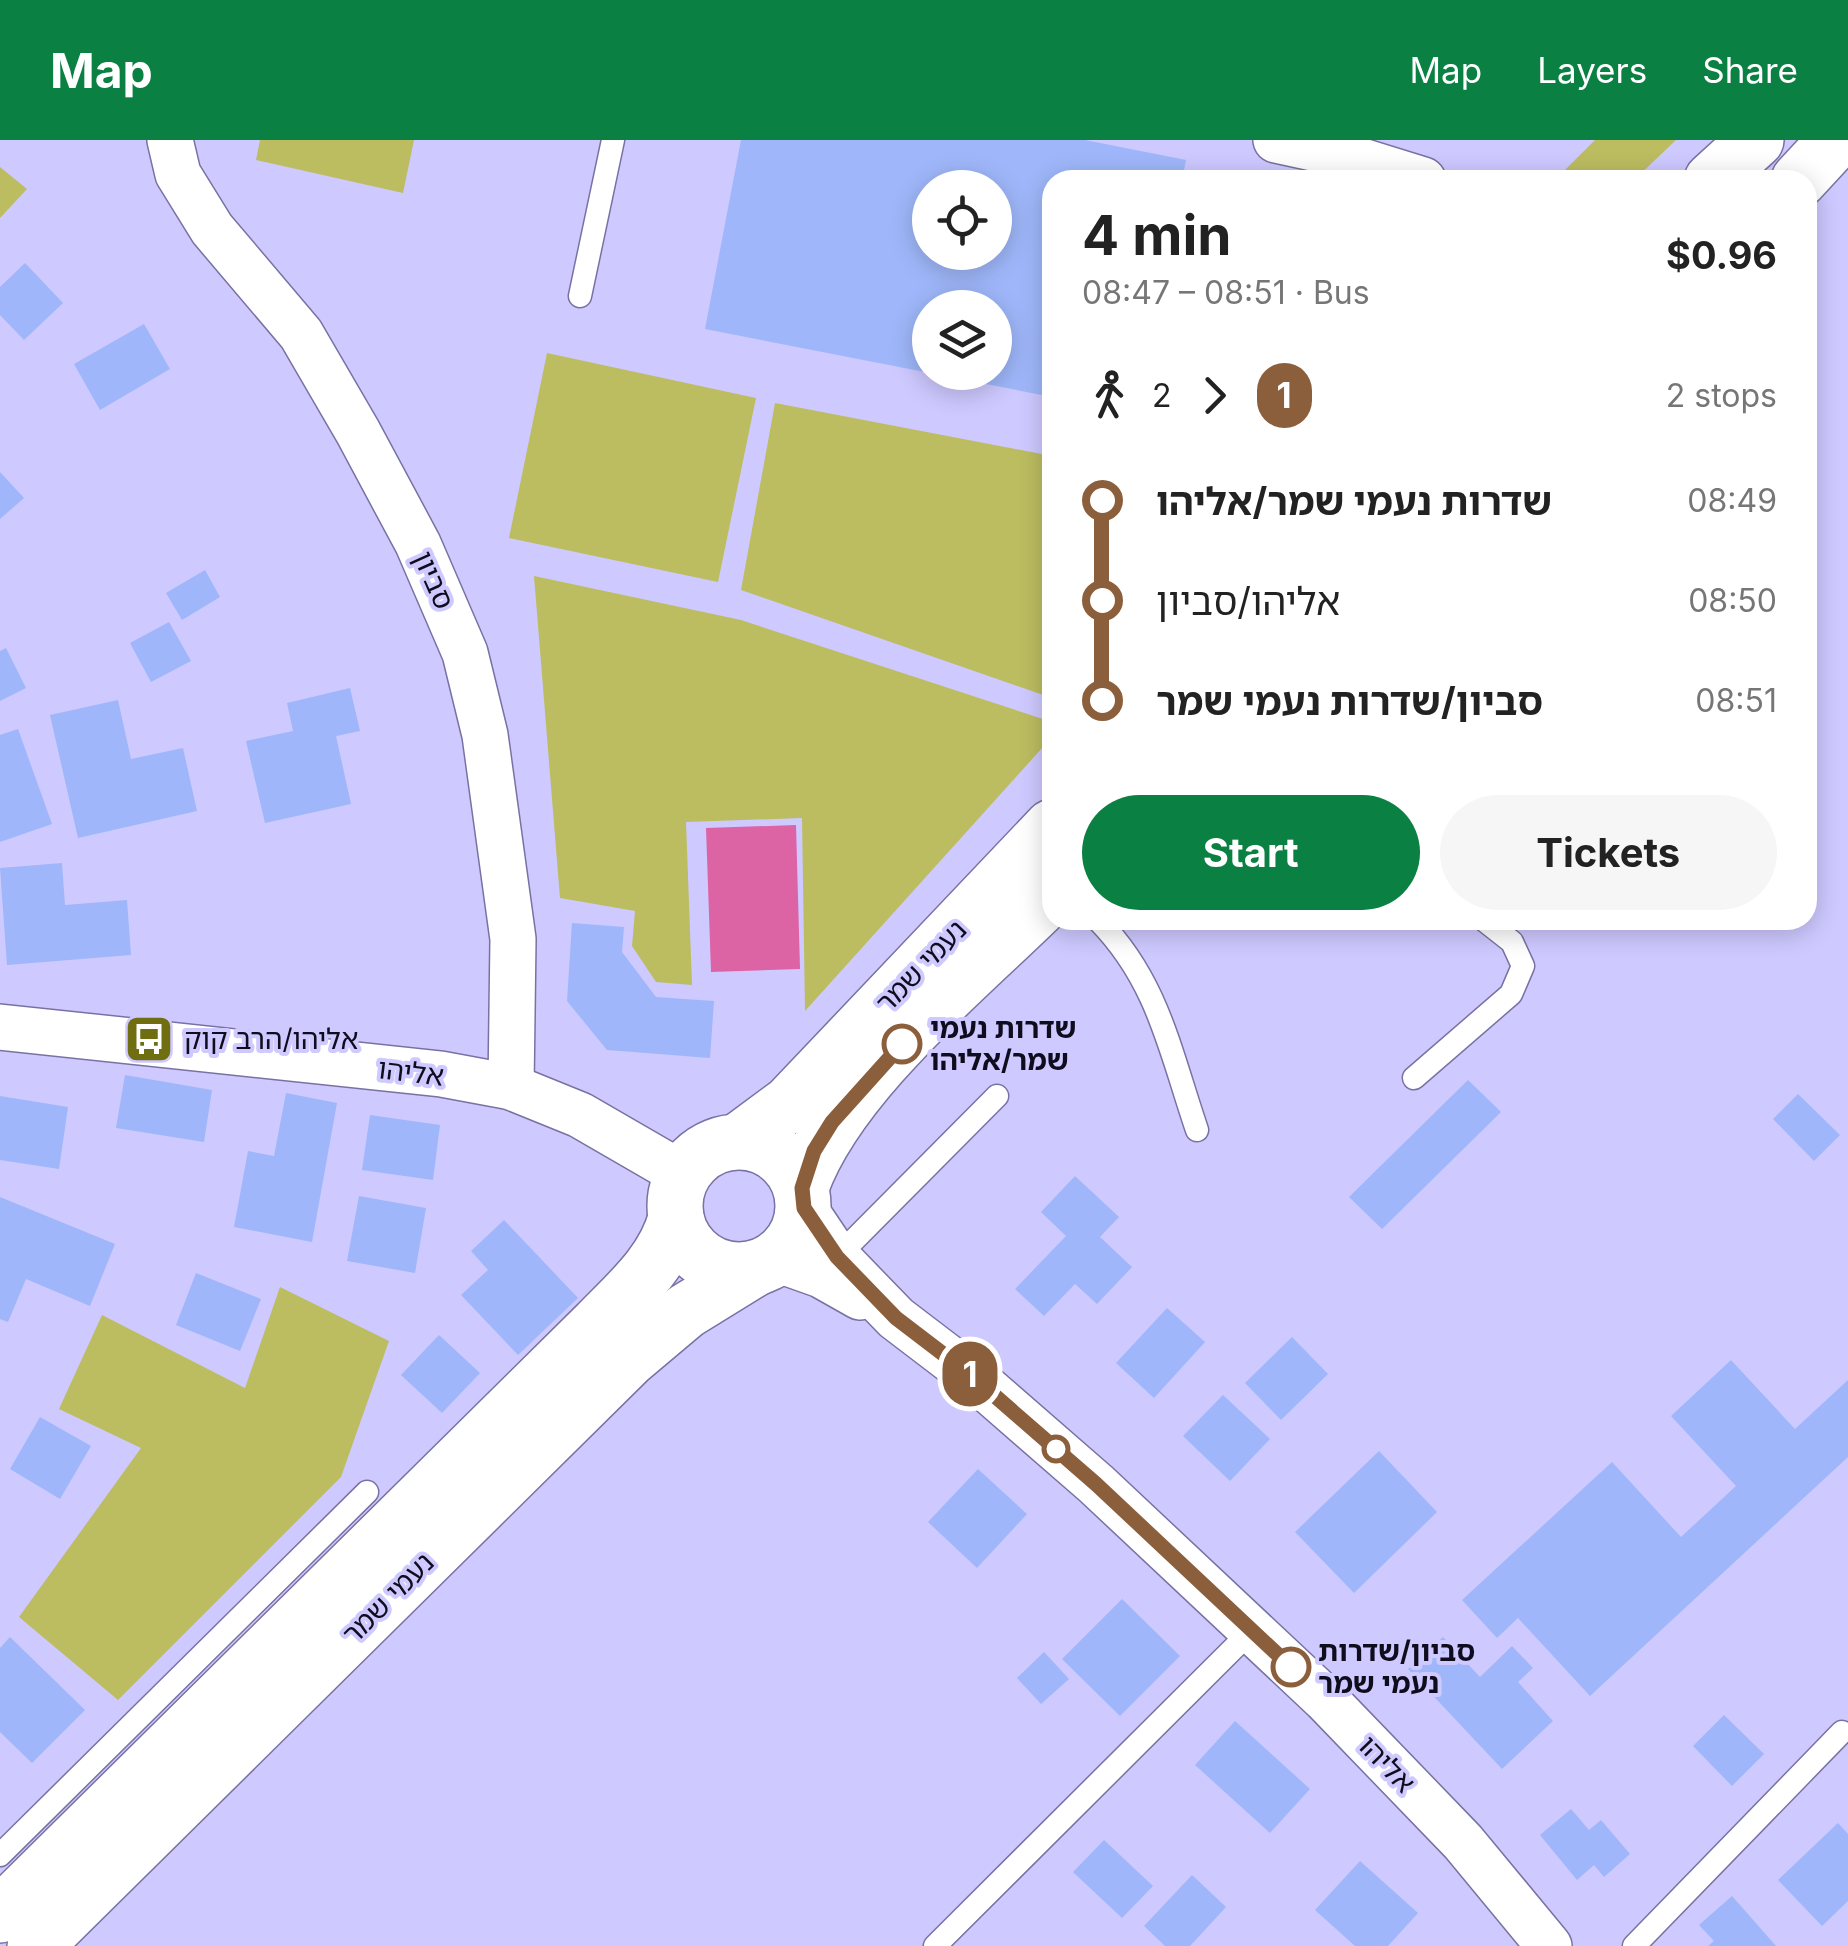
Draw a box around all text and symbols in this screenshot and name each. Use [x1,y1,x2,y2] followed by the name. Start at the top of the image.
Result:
[50,41,153,100] text: Map
[1410,49,1482,91] text: Map
[1537,49,1647,91] text: Layers
[1702,49,1798,91] text: Share
[912,170,1012,390] map controls
[912,170,1012,270] button: locate
[1082,202,1232,268] text: 4 min
[1666,232,1777,278] text: $0.96
[1082,273,1370,312] text: 08:47 – 08:51 · Bus
[912,290,1012,390] button: layers
[1082,368,1137,423] icon: walk
[1187,368,1242,423] icon: forward
[1277,374,1292,416] text: 1
[1152,376,1172,415] text: 2
[1666,376,1777,415] text: 2 stops
[1156,478,1552,524] text: שדרות נעמי שמר/אליהו
[1687,481,1777,520] text: 08:49
[406,546,462,614] street label: סביון
[1156,578,1340,624] text: אליהו/סביון
[1688,581,1777,620] text: 08:50
[1156,678,1543,724] text: סביון/שדרות נעמי שמר
[1695,681,1777,720] text: 08:51
[1082,795,1420,910] button: Start
[1440,795,1777,910] button: Tickets
[869,913,973,1019] street label: נעמי שמר
[930,1011,1077,1077] place label: שדרות נעמי שמר/אליהו
[123,1013,175,1065] bus stop icon: אליהו/הרב קוק
[184,1022,358,1056] place label: אליהו/הרב קוק
[883,1025,921,1063] marker: שדרות נעמי שמר/אליהו
[376,1051,446,1093] street label: אליהו
[938,1342,1002,1406] line badge: 1
[962,1353,978,1395] text: 1
[1043,1436,1069,1462] unlabelled marker
[335,1545,441,1651] street label: נעמי שמר
[1318,1634,1475,1700] place label: סביון/שדרות נעמי שמר
[1272,1648,1310,1686] marker: סביון/שדרות נעמי שמר
[1352,1729,1422,1799] street label: אליהו

